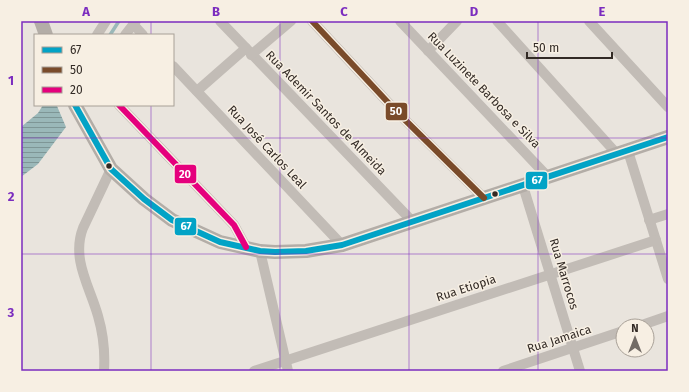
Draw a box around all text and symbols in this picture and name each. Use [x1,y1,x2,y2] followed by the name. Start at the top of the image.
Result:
[81,4,90,19] text: A
[212,4,220,19] text: B
[340,4,348,19] text: C
[470,4,479,19] text: D
[599,4,606,19] text: E
[425,29,543,151] street label: Rua Luzinete Barbosa e Silva
[34,34,174,106] legend
[527,34,612,60] scale bar
[533,41,559,55] text: 50 m
[70,43,81,57] text: 67
[263,48,389,178] street label: Rua Ademir Santos de Almeida
[70,63,83,77] text: 50
[8,73,14,88] text: 1
[70,83,83,97] text: 20
[225,102,310,192] street label: Rua José Carlos Leal
[385,102,408,121] line badge: 50
[390,105,403,118] text: 50
[104,161,114,171] unlabelled marker
[174,164,197,184] line badge: 20
[179,168,192,181] text: 20
[525,171,548,190] line badge: 67
[531,174,543,187] text: 67
[8,189,15,204] text: 2
[490,189,500,199] unlabelled marker
[174,217,197,236] line badge: 67
[180,220,192,233] text: 67
[547,237,582,312] street label: Rua Marrocos
[434,272,498,304] street label: Rua Etiopia
[7,305,15,320] text: 3
[615,318,655,358] north arrow
[525,322,593,356] street label: Rua Jamaica
[631,322,639,335] text: N

